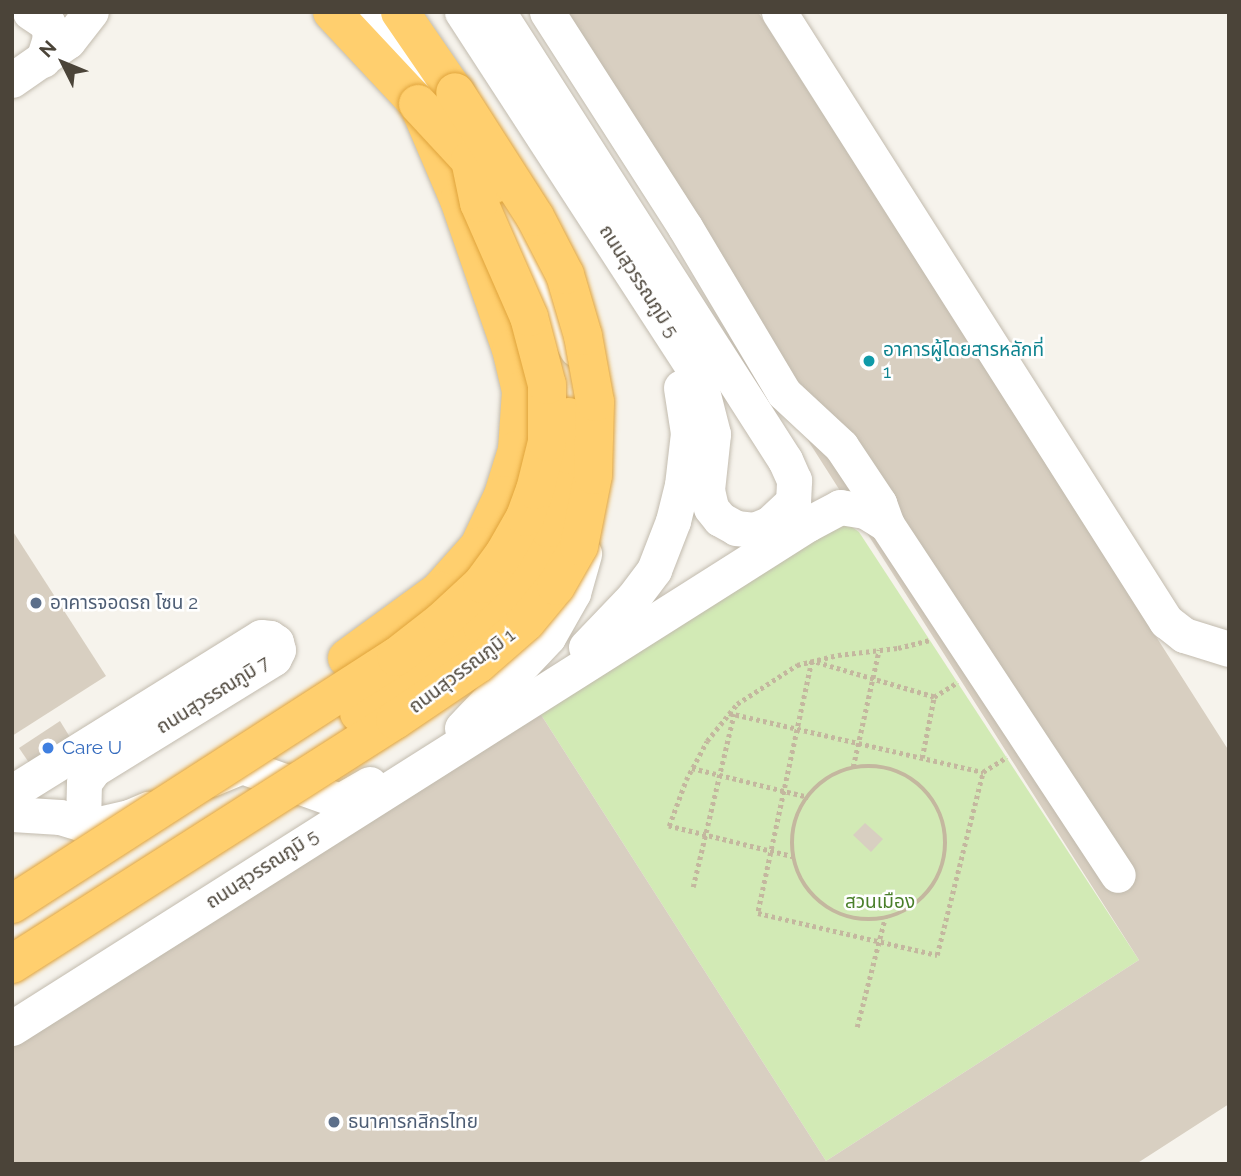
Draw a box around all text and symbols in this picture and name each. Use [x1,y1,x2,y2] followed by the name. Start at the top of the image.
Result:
[28,28,98,98] north arrow
[35,36,61,61] text: N
[594,221,684,341] street label: ถนนสุวรรณภูมิ 5
[883,339,1044,383] place label: อาคารผู้โดยสารหลักที่ 1
[861,353,877,369] marker: อาคารผู้โดยสารหลักที่ 1
[50,592,198,614] place label: อาคารจอดรถ โซน 2
[28,595,44,611] marker: อาคารจอดรถ โซน 2
[404,624,520,718] street label: ถนนสุวรรณภูมิ 1
[152,651,274,739] street label: ถนนสุวรรณภูมิ 7
[62,737,122,759] place label: Care U
[40,740,56,756] marker: Care U
[202,824,322,914] street label: ถนนสุวรรณภูมิ 5
[845,891,915,913] park label: สวนเมือง
[348,1111,478,1133] place label: ธนาคารกสิกรไทย
[326,1114,342,1130] marker: ธนาคารกสิกรไทย

